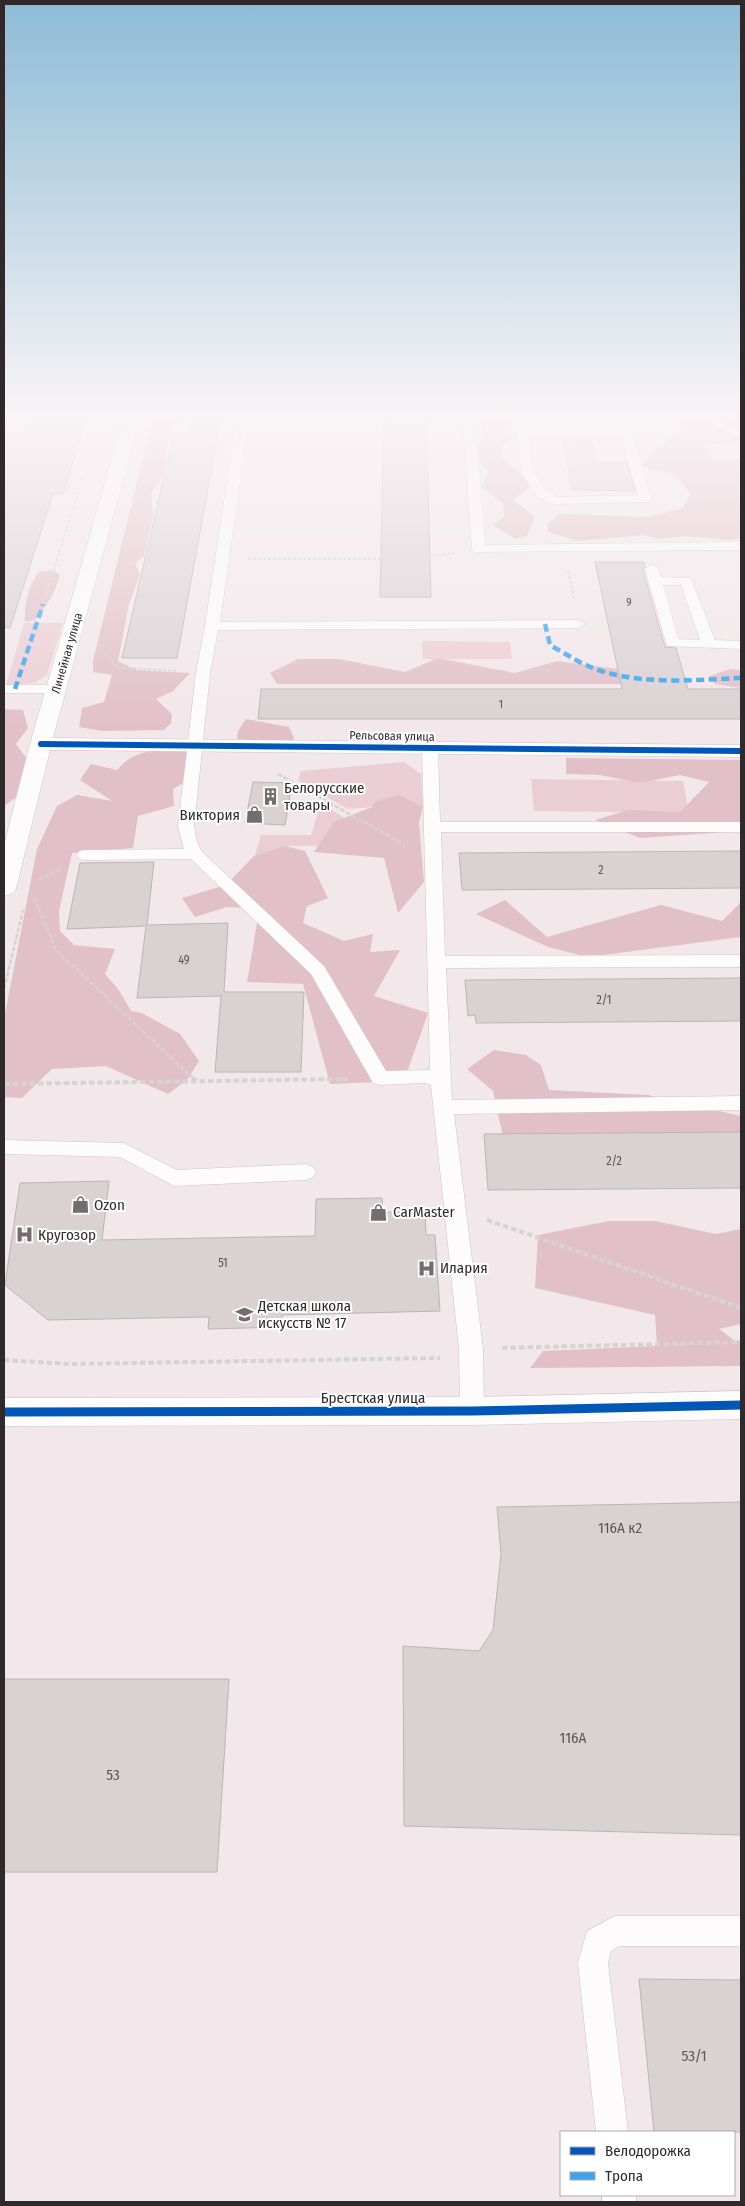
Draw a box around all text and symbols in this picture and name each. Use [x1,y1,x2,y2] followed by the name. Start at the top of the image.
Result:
[626,596,632,609] house number: 9
[49,611,85,695] street label: Линейная улица
[499,698,503,711] house number: 1
[349,728,435,744] street label: Рельсовая улица
[284,779,364,814] place label: Белорусские товары
[260,787,280,807] building icon: Белорусские товары
[244,805,264,825] shop icon: Виктория
[180,806,240,824] place label: Виктория
[598,863,604,877] house number: 2
[178,953,190,967] house number: 49
[597,993,611,1007] house number: 2/1
[606,1154,622,1168] house number: 2/2
[70,1195,90,1215] shop icon: Ozon
[94,1196,125,1214] place label: Ozon
[369,1202,389,1222] shop icon: CarMaster
[393,1203,455,1221] place label: CarMaster
[14,1225,34,1245] hospital icon: Кругозор
[38,1226,96,1244] place label: Кругозор
[218,1256,228,1270] house number: 51
[416,1258,436,1278] hospital icon: Илария
[440,1259,488,1277] place label: Илария
[257,1297,351,1332] place label: Детская школа искусств № 17
[234,1305,254,1325] school or university icon: Детская школа искусств № 17
[321,1389,425,1407] street label: Брестская улица
[598,1519,642,1537] house number: 116А к2
[560,1729,587,1747] house number: 116А
[106,1766,120,1784] house number: 53
[681,2047,707,2065] house number: 53/1
[560,2131,735,2196] legend
[605,2142,691,2160] text: Велодорожка
[605,2167,643,2185] text: Тропа

